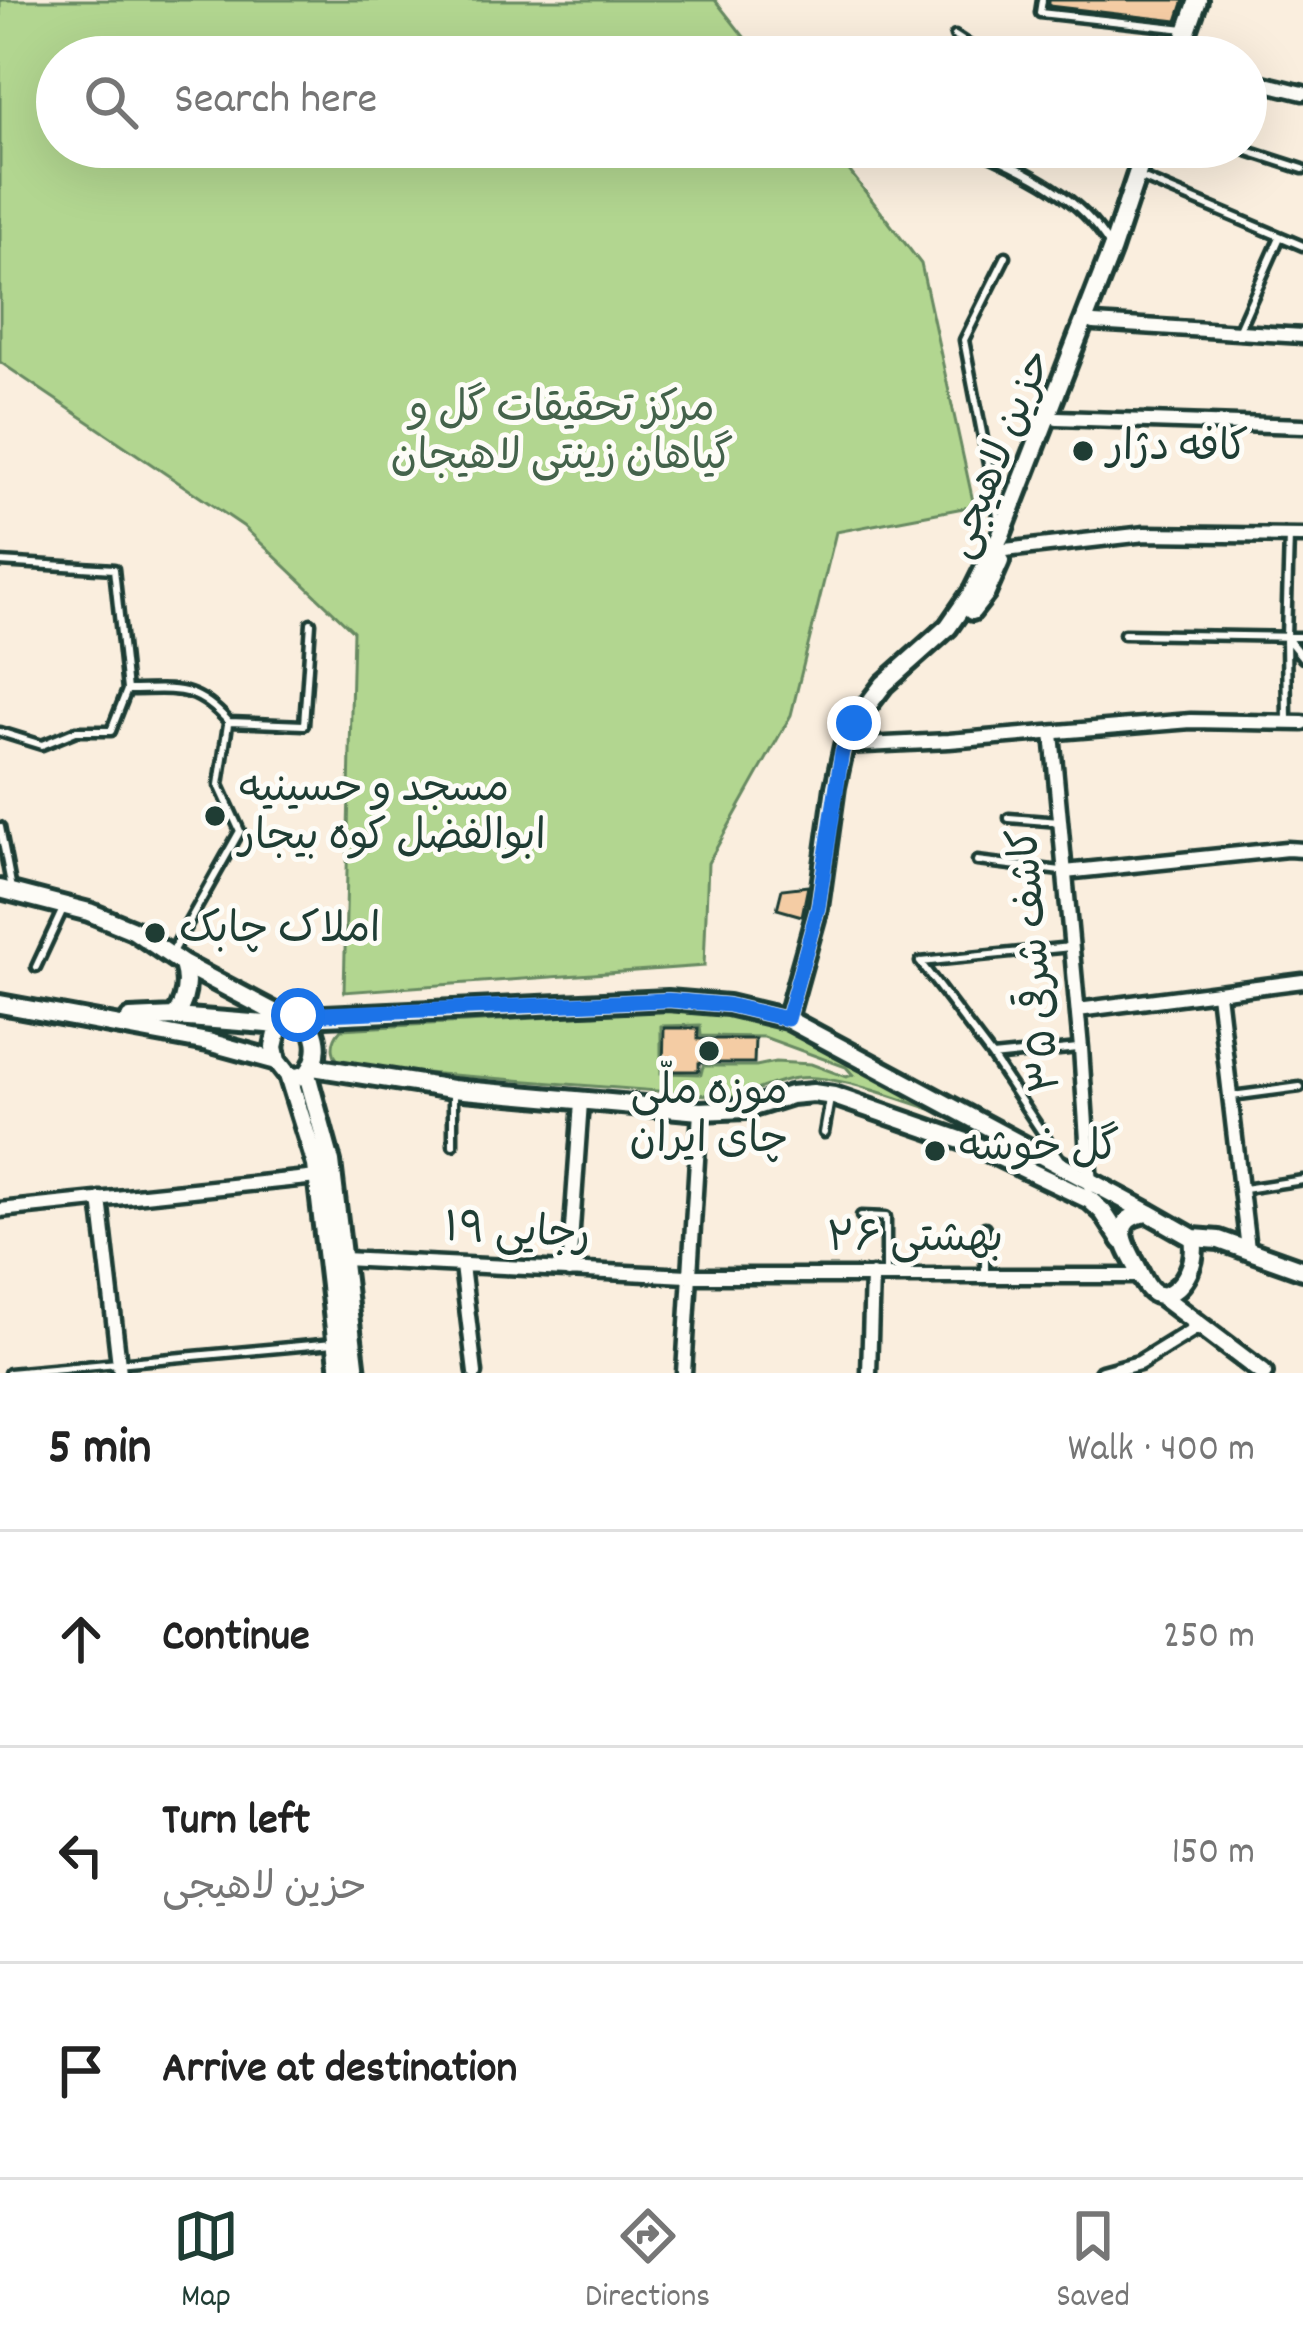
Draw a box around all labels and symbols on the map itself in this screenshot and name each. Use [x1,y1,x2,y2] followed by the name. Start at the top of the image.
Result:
[933,342,1071,568] street label: حزین لاهیجی
[391,382,733,490] park label: مرکز تحقیقات گل و گیاهان زینتی لاهیجان
[1104,421,1248,481] place label: کافه دژار
[1070,438,1096,464] marker: کافه دژار
[827,696,881,750] route end
[236,762,546,870] place label: مسجد و حسینیه ابوالفضل کوه بیجار
[202,803,228,829] marker: مسجد و حسینیه ابوالفضل کوه بیجار
[996,825,1080,1095] street label: کاشف شرقی ۳۵
[179,903,381,963] place label: املاک چابک
[142,920,168,946] marker: املاک چابک
[271,988,325,1042] route start
[696,1038,722,1064] marker: موزه ملّی چای ایران
[630,1060,788,1173] place label: موزه ملّی چای ایران
[959,1121,1120,1181] place label: گل خوشه
[922,1138,948,1164] marker: گل خوشه
[442,1201,592,1269] street label: رجایی ۱۹
[827,1212,1003,1272] street label: بهشتی ۲۶

